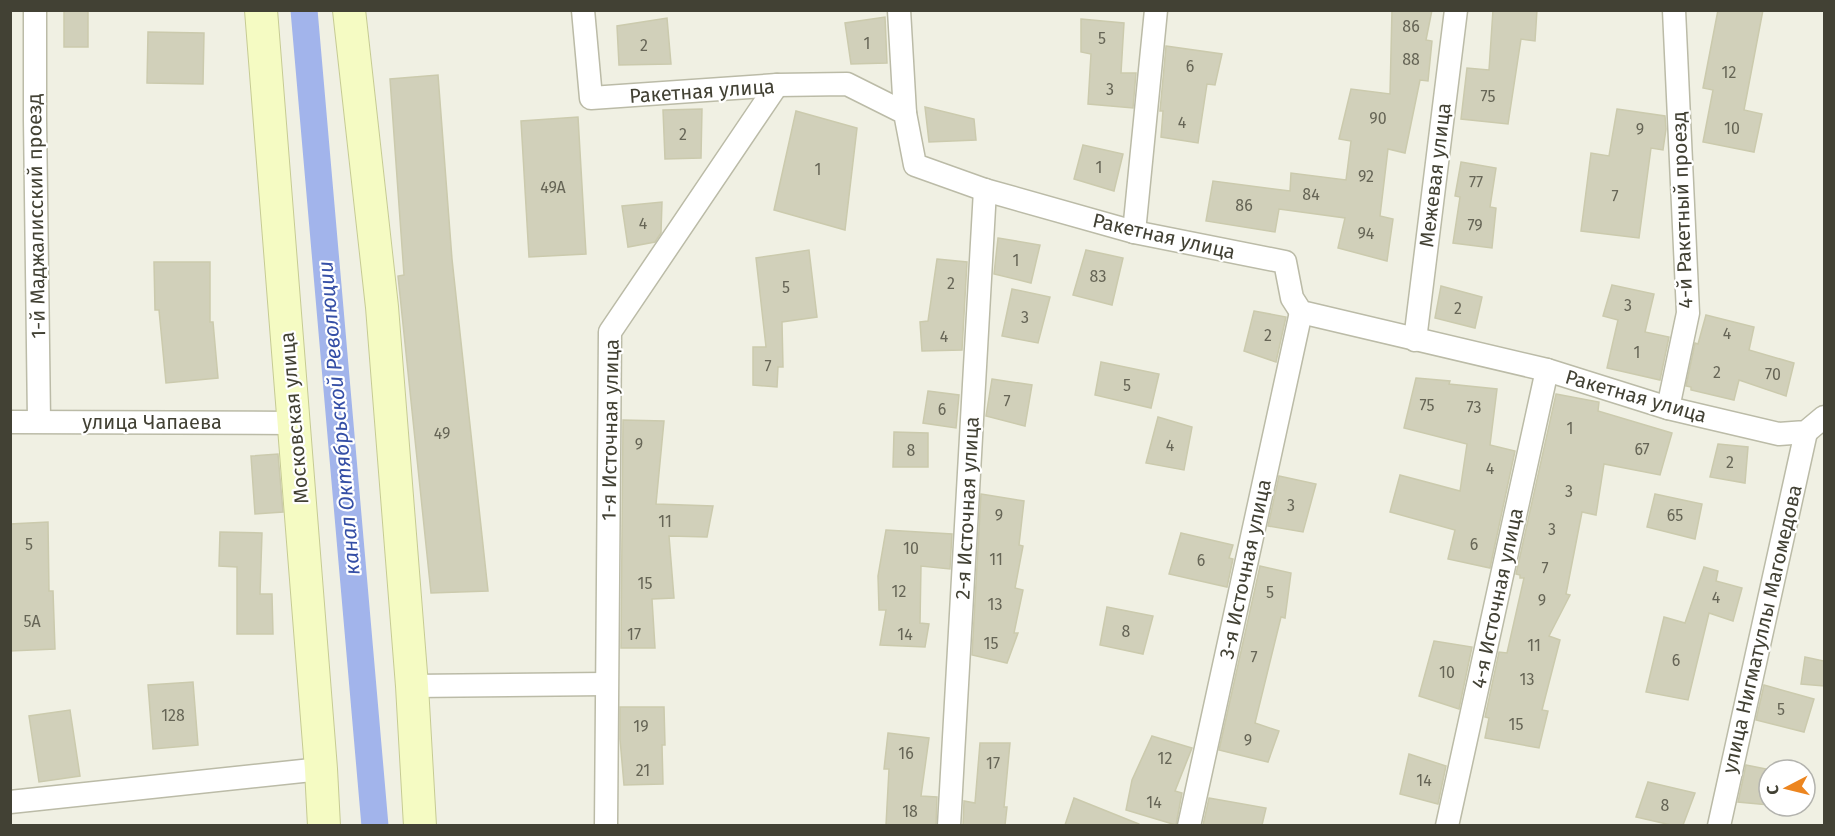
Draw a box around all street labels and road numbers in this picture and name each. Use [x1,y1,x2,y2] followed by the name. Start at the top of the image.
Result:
[628,74,776,108] street label: Ракетная улица
[22,93,50,339] street label: 1-й Маджалисский проезд
[1414,101,1456,249] street label: Межевая улица
[1667,111,1697,309] street label: 4-й Ракетный проезд
[1090,208,1238,264] street label: Ракетная улица
[275,331,313,505] street label: Московская улица
[596,339,624,521] street label: 1-я Источная улица
[1563,364,1709,428] street label: Ракетная улица
[82,410,222,434] street label: улица Чапаева
[950,416,984,600] street label: 2-я Источная улица
[1214,477,1276,661] street label: 3-я Источная улица
[1717,482,1807,776] street label: улица Нигматуллы Магомедова
[1466,506,1528,690] street label: 4-я Источная улица

